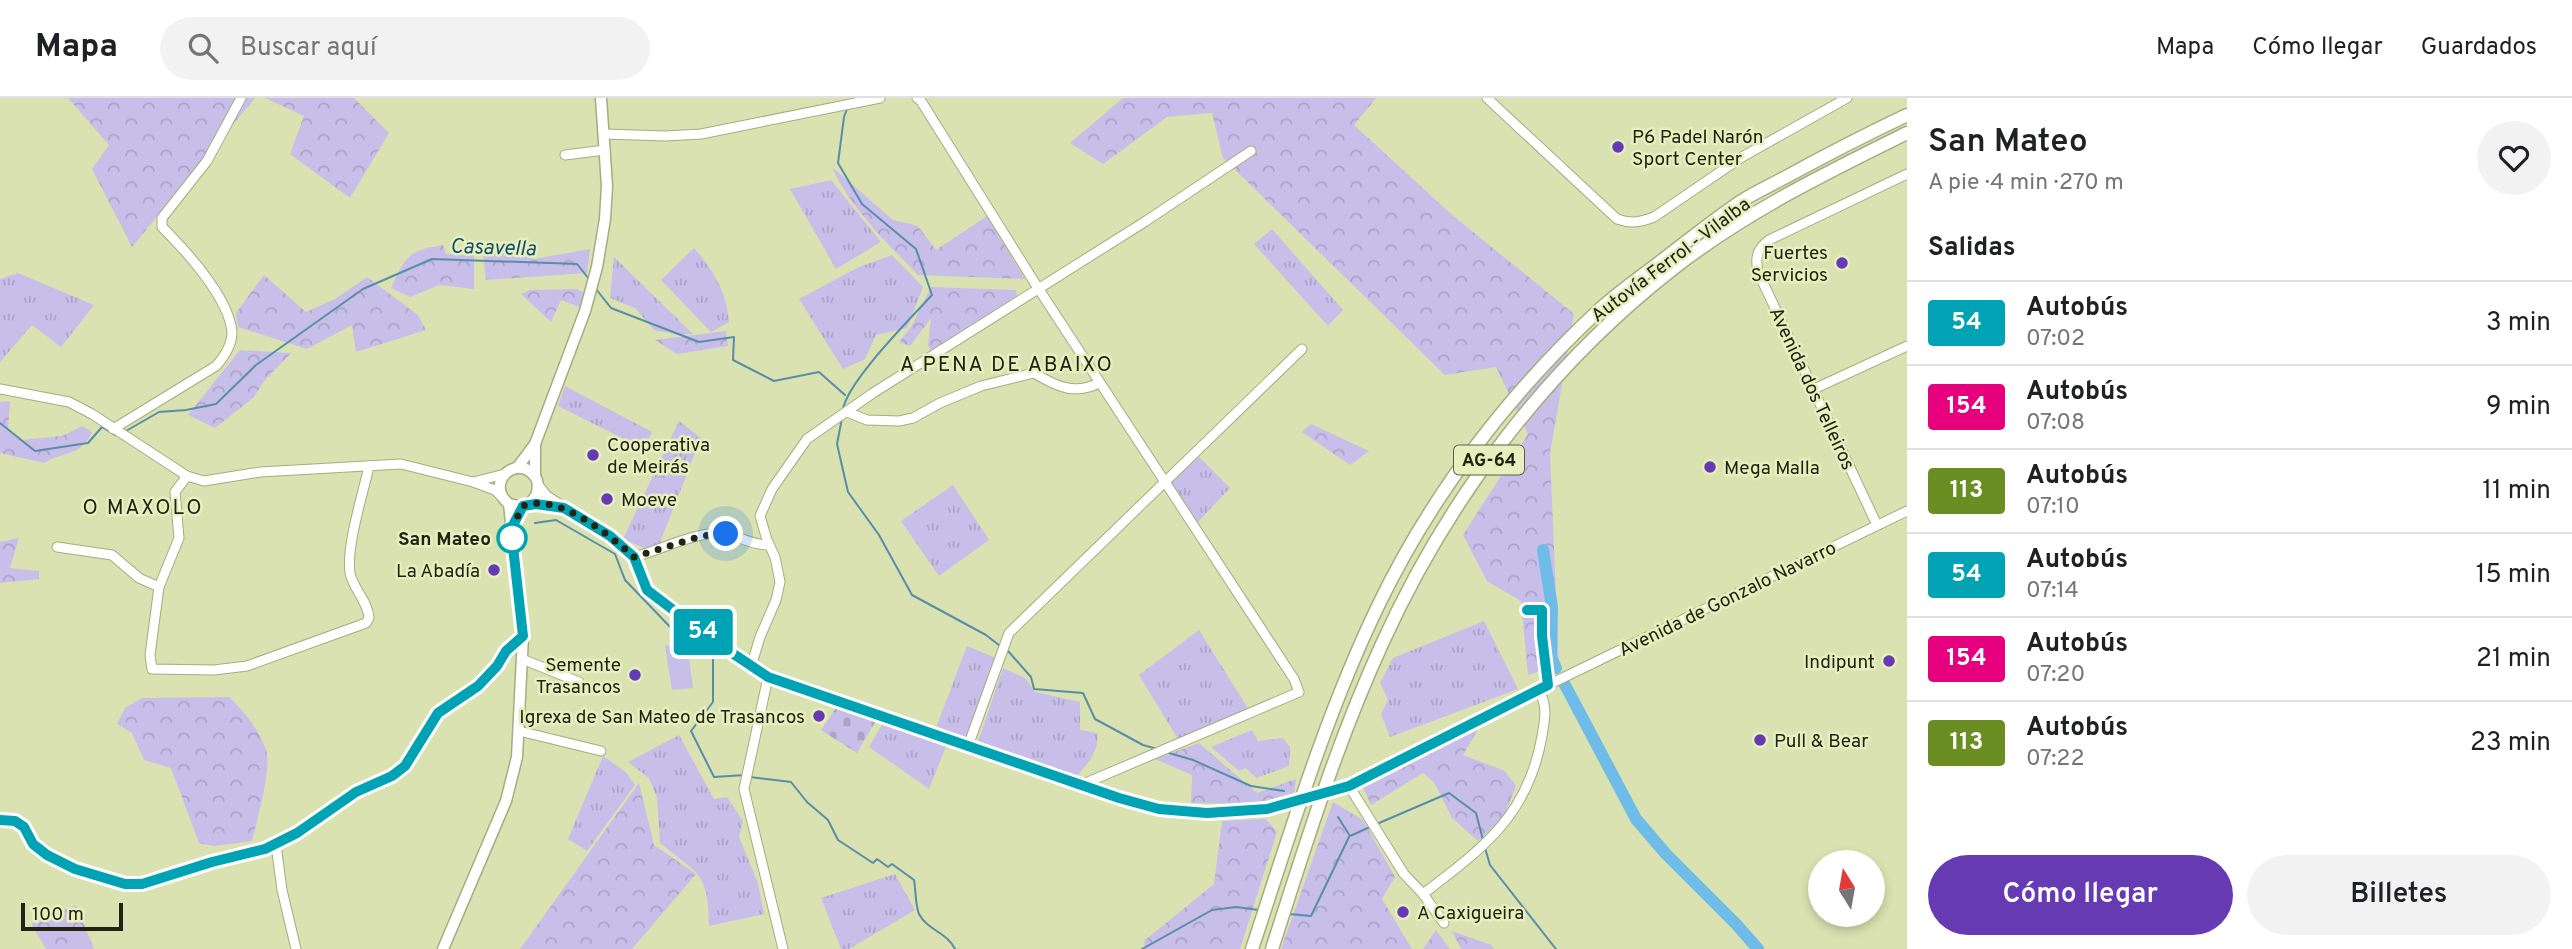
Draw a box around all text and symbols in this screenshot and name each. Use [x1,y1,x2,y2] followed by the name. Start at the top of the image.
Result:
[160,17,650,80] search box
[35,27,118,69] text: Mapa
[184,29,222,67] icon: search
[240,32,377,65] text: Buscar aquí
[2156,33,2214,63] text: Mapa
[2252,33,2383,63] text: Cómo llegar
[2421,33,2537,63] text: Guardados
[2477,121,2551,195] button: heart
[1928,122,2088,164] text: San Mateo
[1632,126,1763,172] place label: P6 Padel Narón Sport Center
[1610,139,1626,155] marker: P6 Padel Narón Sport Center
[1928,169,2124,198] text: A pie · 4 min · 270 m
[1587,193,1756,328] street label: Autovía Ferrol - Vilalba
[1928,232,2016,265] text: Salidas
[449,234,537,263] water label: Casavella
[1751,242,1828,288] place label: Fuertes Servicios
[1834,255,1850,271] marker: Fuertes Servicios
[2026,292,2128,325] text: Autobús
[1763,303,1860,474] street label: Avenida dos Telleiros
[2486,307,2551,340] text: 3 min
[1951,308,1982,338] text: 54
[2026,325,2085,354] text: 07:02
[900,352,1114,379] district label: A PENA DE ABAIXO
[2026,376,2128,409] text: Autobús
[2486,391,2551,424] text: 9 min
[1946,392,1987,422] text: 154
[2026,409,2085,438] text: 07:08
[607,434,710,480] place label: Cooperativa de Meirás
[1454,446,1524,474] road number: AG-64
[585,447,601,463] marker: Cooperativa de Meirás
[1724,457,1820,481] place label: Mega Malla
[1702,459,1718,475] marker: Mega Malla
[2026,460,2128,493] text: Autobús
[2482,475,2551,508] text: 11 min
[1950,476,1983,506] text: 113
[621,489,677,513] place label: Moeve
[599,491,615,507] marker: Moeve
[2026,493,2080,522] text: 07:10
[82,495,204,522] district label: O MAXOLO
[708,516,743,551] your location
[497,523,527,553] marker: San Mateo
[398,528,491,552] place label: San Mateo
[1615,537,1841,663] street label: Avenida de Gonzalo Navarro
[2026,544,2128,577] text: Autobús
[2476,559,2551,592] text: 15 min
[396,560,480,584] place label: La Abadía
[1951,560,1982,590] text: 54
[486,562,502,578] marker: La Abadía
[2026,577,2079,606] text: 07:14
[672,609,734,655] line badge: 54
[688,617,718,647] text: 54
[2026,628,2128,661] text: Autobús
[2476,643,2551,676] text: 21 min
[1946,644,1987,674] text: 154
[1804,651,1875,675] place label: Indipunt
[1881,653,1897,669] marker: Indipunt
[536,654,621,700] place label: Semente Trasancos
[2026,661,2085,690] text: 07:20
[627,667,643,683] marker: Semente Trasancos
[519,706,805,730] place label: Igrexa de San Mateo de Trasancos
[811,708,827,724] marker: Igrexa de San Mateo de Trasancos
[2026,712,2128,745] text: Autobús
[2470,727,2551,760] text: 23 min
[1950,728,1983,758] text: 113
[1774,730,1869,754] place label: Pull & Bear
[1752,732,1768,748] marker: Pull & Bear
[2026,745,2085,774] text: 07:22
[1808,850,1885,928] north arrow
[1808,850,1885,927] map controls
[1928,855,2233,935] button: Cómo llegar
[2247,855,2551,935] button: Billetes
[21,900,122,932] scale bar
[1417,902,1524,926] place label: A Caxigueira
[32,903,84,927] text: 100 m
[1395,904,1411,920] marker: A Caxigueira

